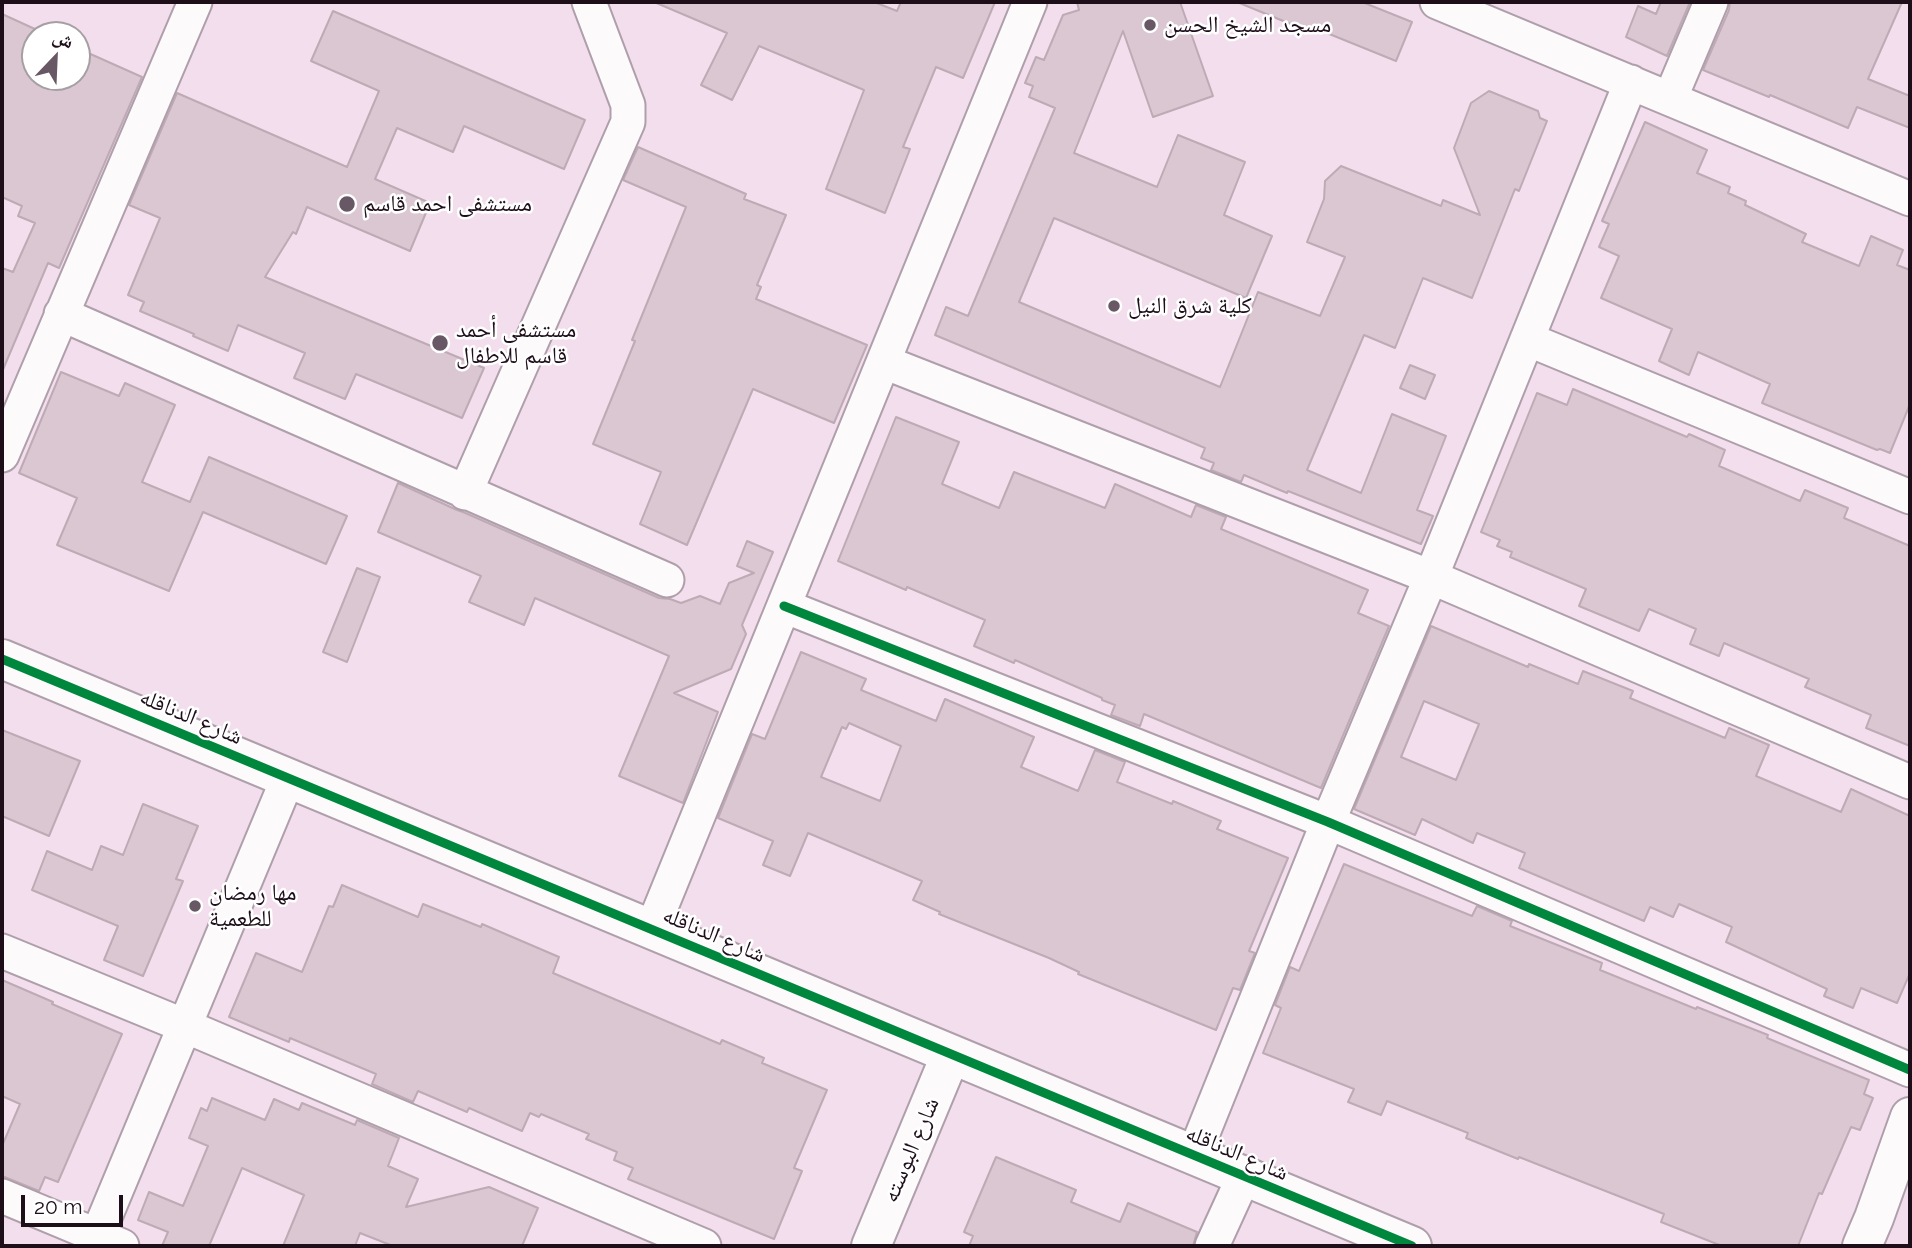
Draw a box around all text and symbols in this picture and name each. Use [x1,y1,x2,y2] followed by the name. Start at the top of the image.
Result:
[1164,11,1331,39] place label: مسجد الشيخ الحسن
[1142,17,1158,33] marker: مسجد الشيخ الحسن
[21,21,91,91] north arrow
[50,24,77,53] text: ش
[363,190,532,218] place label: مستشفى احمد قاسم
[337,194,357,214] marker: مستشفى احمد قاسم
[1128,292,1252,320] place label: كلية شرق النيل
[1106,298,1122,314] marker: كلية شرق النيل
[456,316,576,370] place label: مستشفى أحمد قاسم للاطفال
[430,333,450,353] marker: مستشفى أحمد قاسم للاطفال
[136,683,246,751] street label: شارع الدناقله
[209,879,296,933] place label: مها رمضان للطعمية
[187,898,203,914] marker: مها رمضان للطعمية
[659,901,769,969] street label: شارع الدناقله
[877,1093,945,1207] street label: شارع البوسته
[1182,1119,1292,1187] street label: شارع الدناقله
[24,1182,126,1226] scale bar
[34,1194,82,1219] text: 20 m

